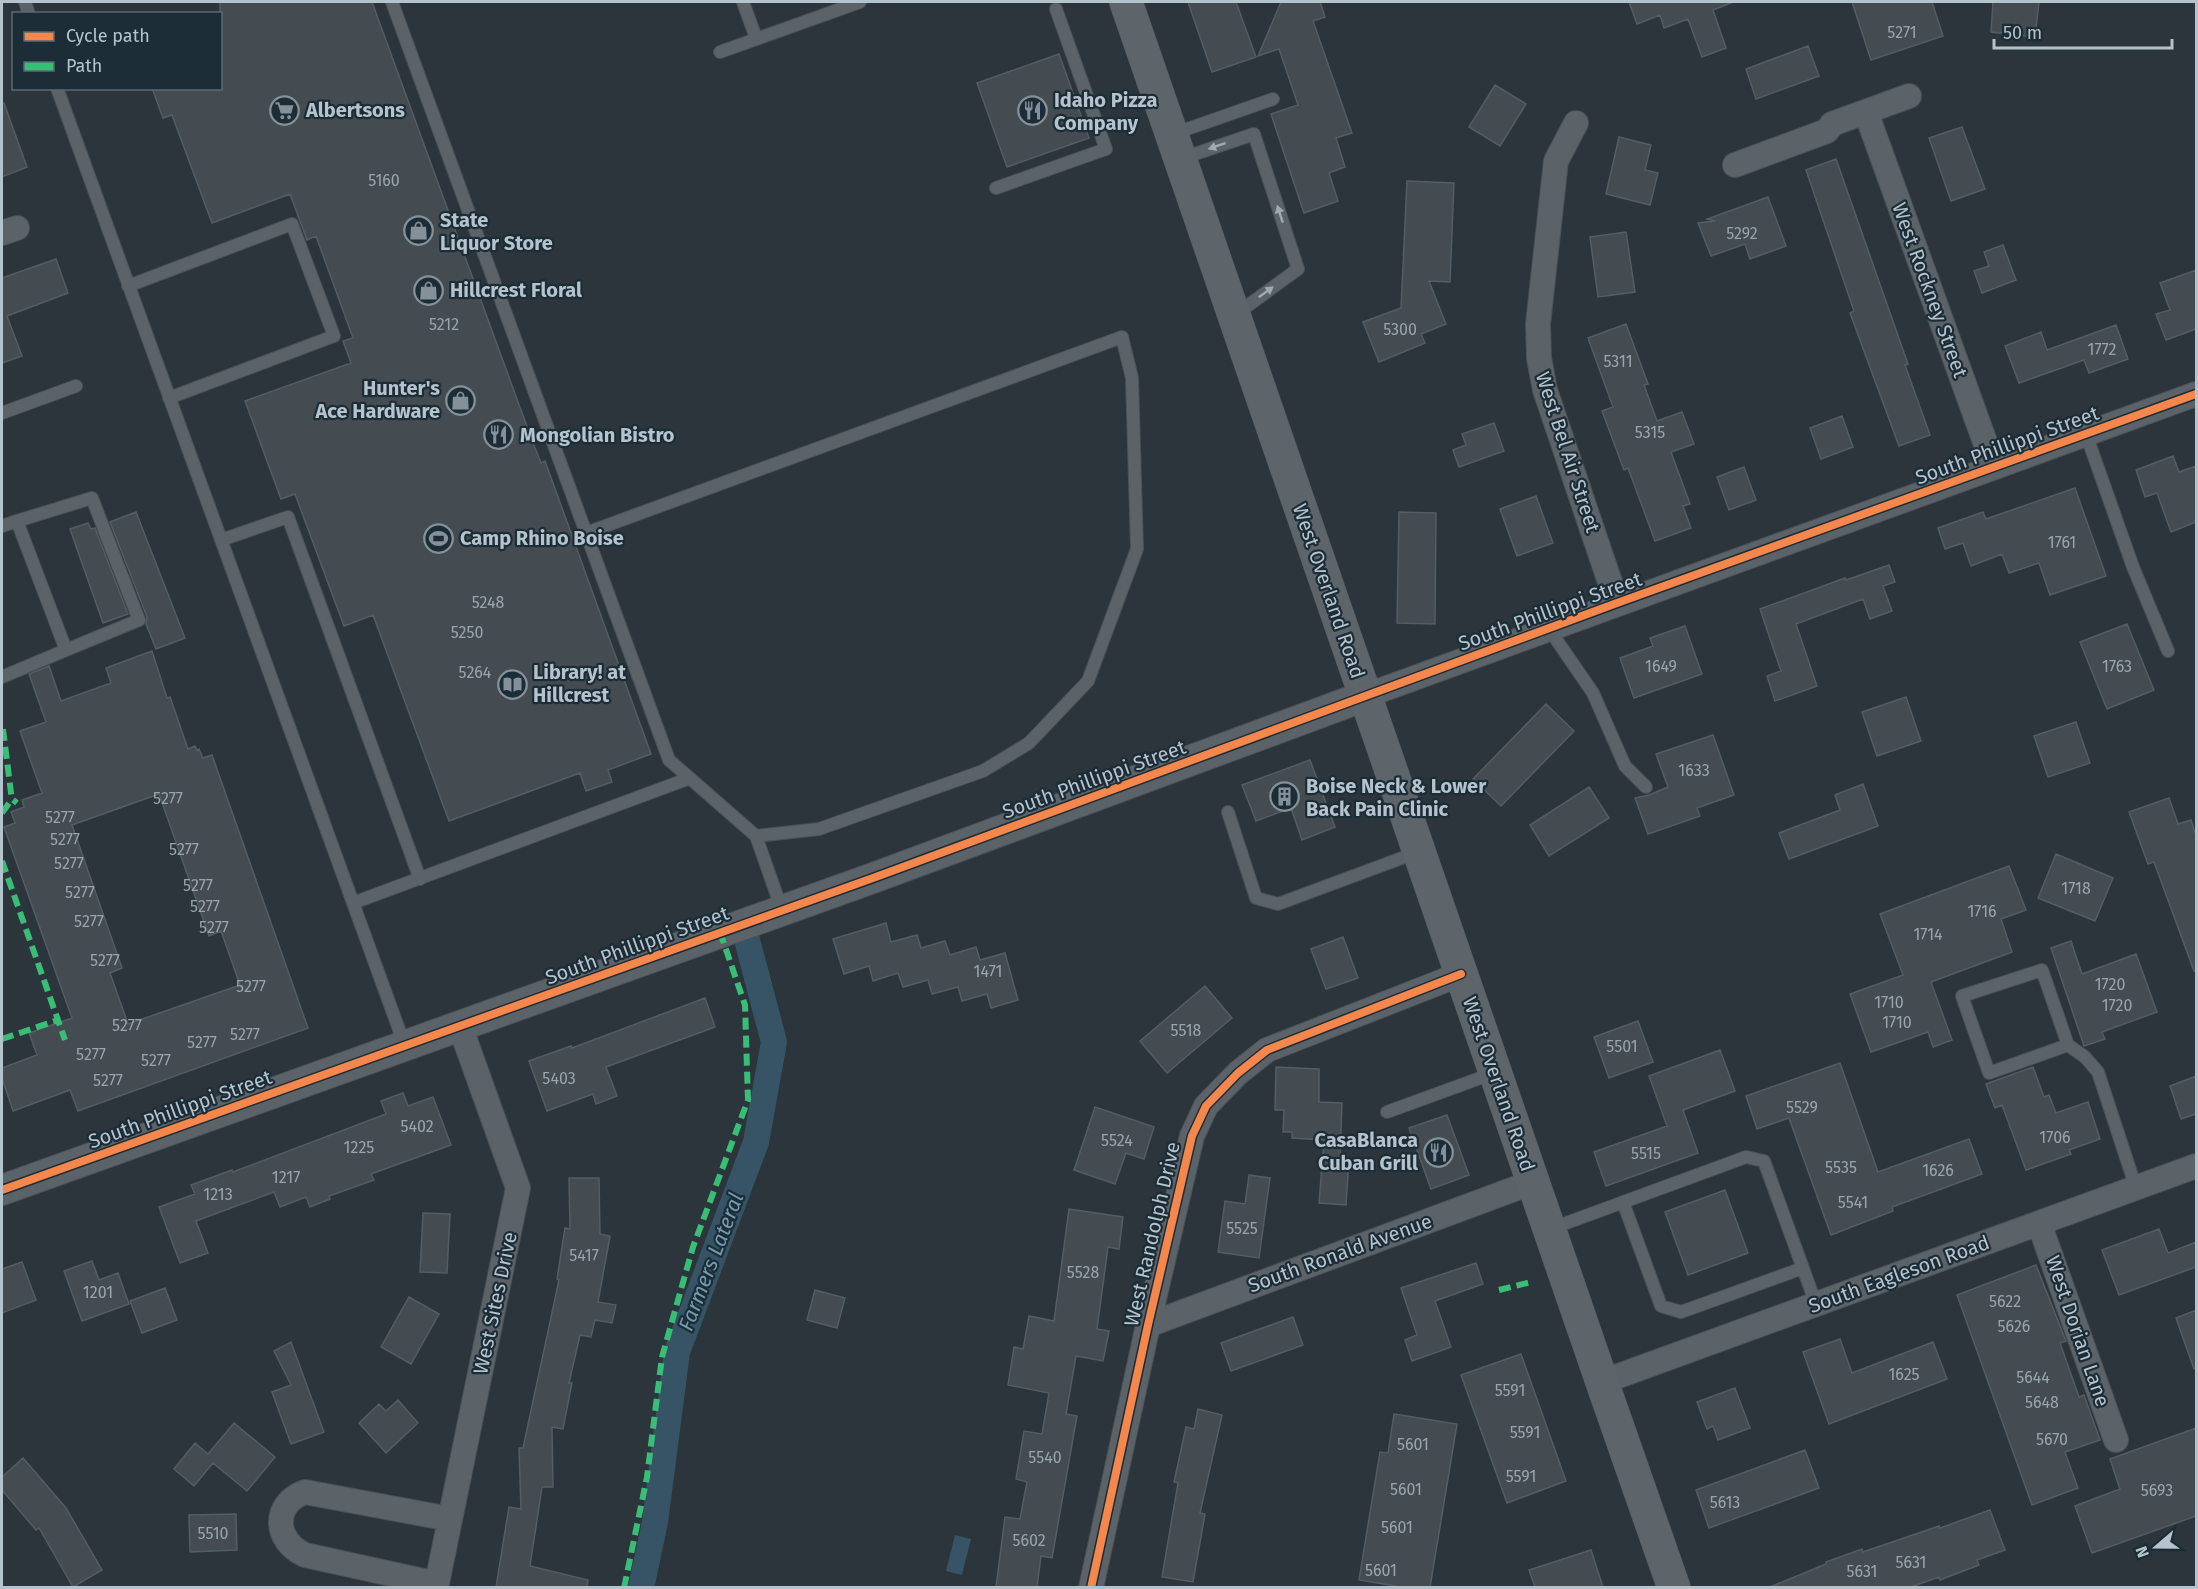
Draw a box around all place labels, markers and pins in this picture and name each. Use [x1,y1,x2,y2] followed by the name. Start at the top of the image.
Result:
[1054,88,1157,135] place label: Idaho Pizza Company
[269,94,301,126] supermarket icon: Albertsons
[1017,95,1049,127] restaurant icon: Idaho Pizza Company
[305,98,405,122] place label: Albertsons
[440,208,553,255] place label: State Liquor Store
[403,215,435,247] shop icon: State Liquor Store
[413,274,445,306] shop icon: Hillcrest Floral
[450,278,582,302] place label: Hillcrest Floral
[314,376,440,423] place label: Hunter's Ace Hardware
[445,384,477,416] shop icon: Hunter's Ace Hardware
[483,419,515,451] restaurant icon: Mongolian Bistro
[520,423,675,447] place label: Mongolian Bistro
[423,522,455,554] sports icon: Camp Rhino Boise
[460,526,624,550] place label: Camp Rhino Boise
[533,660,626,707] place label: Library! at Hillcrest
[496,668,528,700] library icon: Library! at Hillcrest
[1306,774,1487,821] place label: Boise Neck & Lower Back Pain Clinic
[1269,781,1301,813] building icon: Boise Neck & Lower Back Pain Clinic
[1315,1128,1418,1175] place label: CasaBlanca Cuban Grill
[1423,1136,1455,1168] restaurant icon: CasaBlanca Cuban Grill

